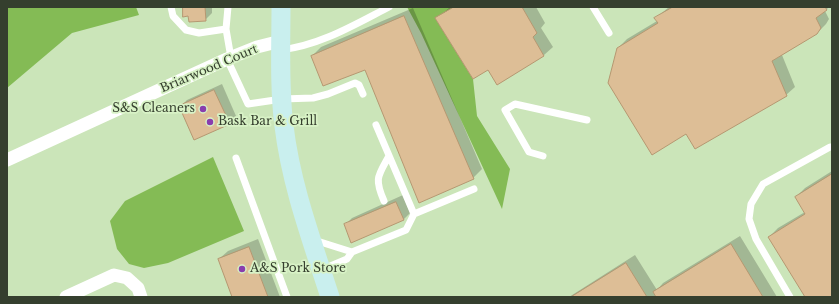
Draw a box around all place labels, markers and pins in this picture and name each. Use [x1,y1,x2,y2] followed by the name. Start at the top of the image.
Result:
[112,102,195,116] place label: S&S Cleaners
[198,104,208,114] marker: S&S Cleaners
[218,115,317,129] place label: Bask Bar & Grill
[205,117,215,127] marker: Bask Bar & Grill
[250,262,346,276] place label: A&S Pork Store
[237,264,247,274] marker: A&S Pork Store

